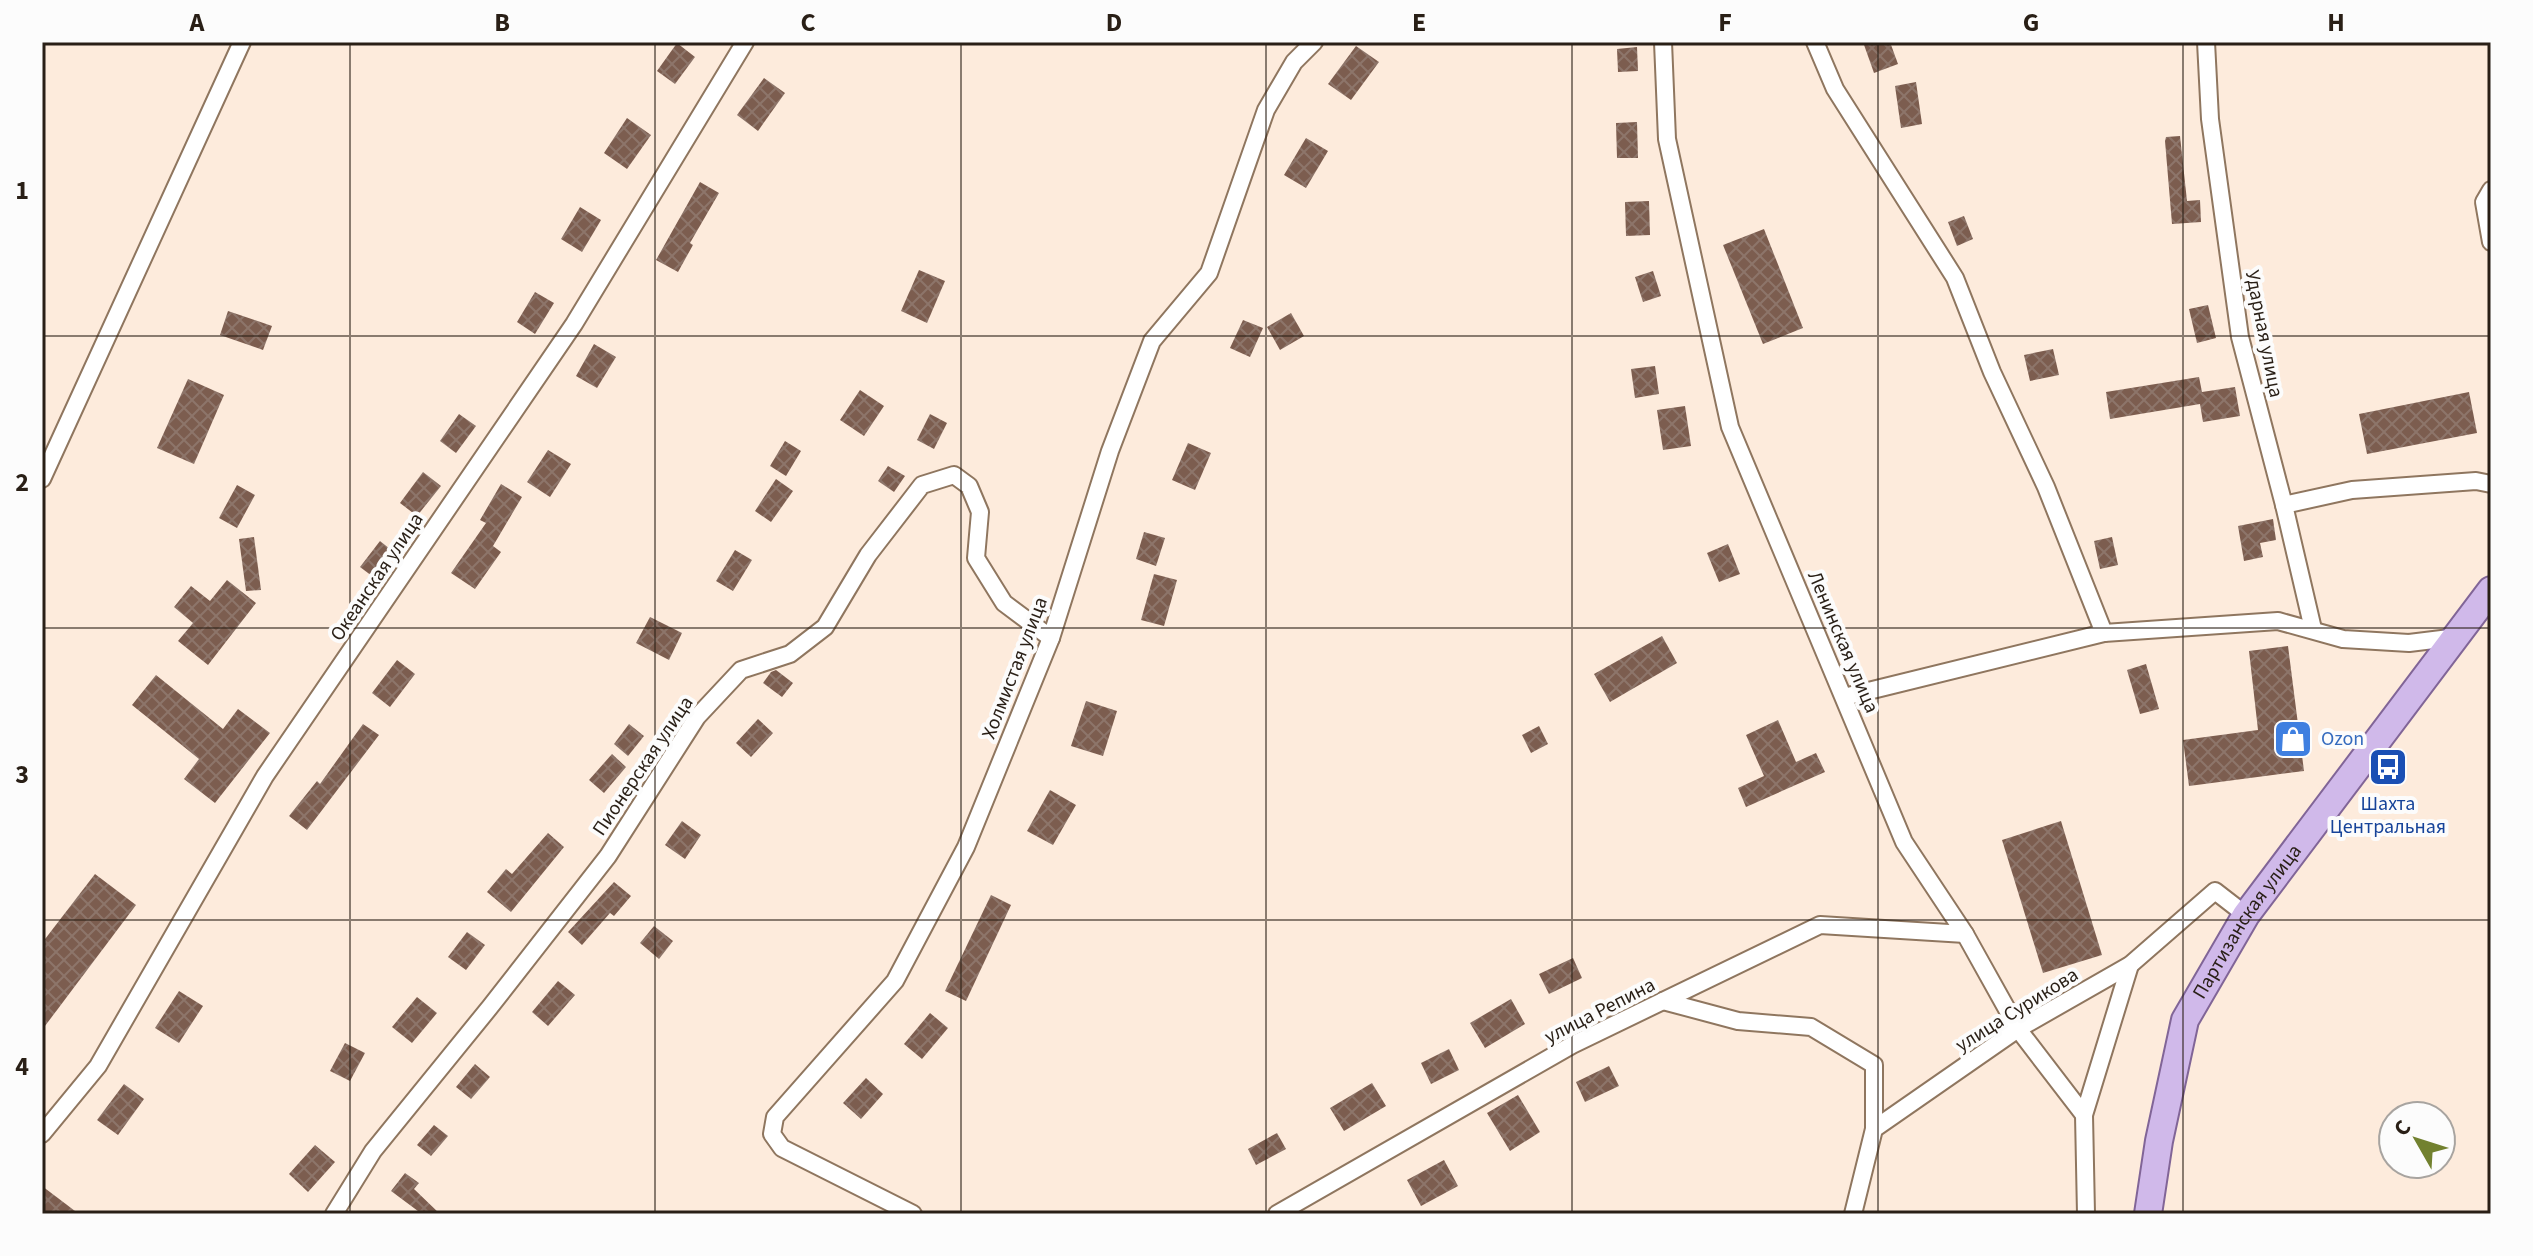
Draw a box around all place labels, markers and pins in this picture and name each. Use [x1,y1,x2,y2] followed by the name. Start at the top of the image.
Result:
[2272,718,2314,760] shop icon: Ozon
[2321,725,2364,753] place label: Ozon
[2367,746,2409,788] bus stop icon: Шахта Центральная
[2330,790,2446,841] place label: Шахта Центральная

